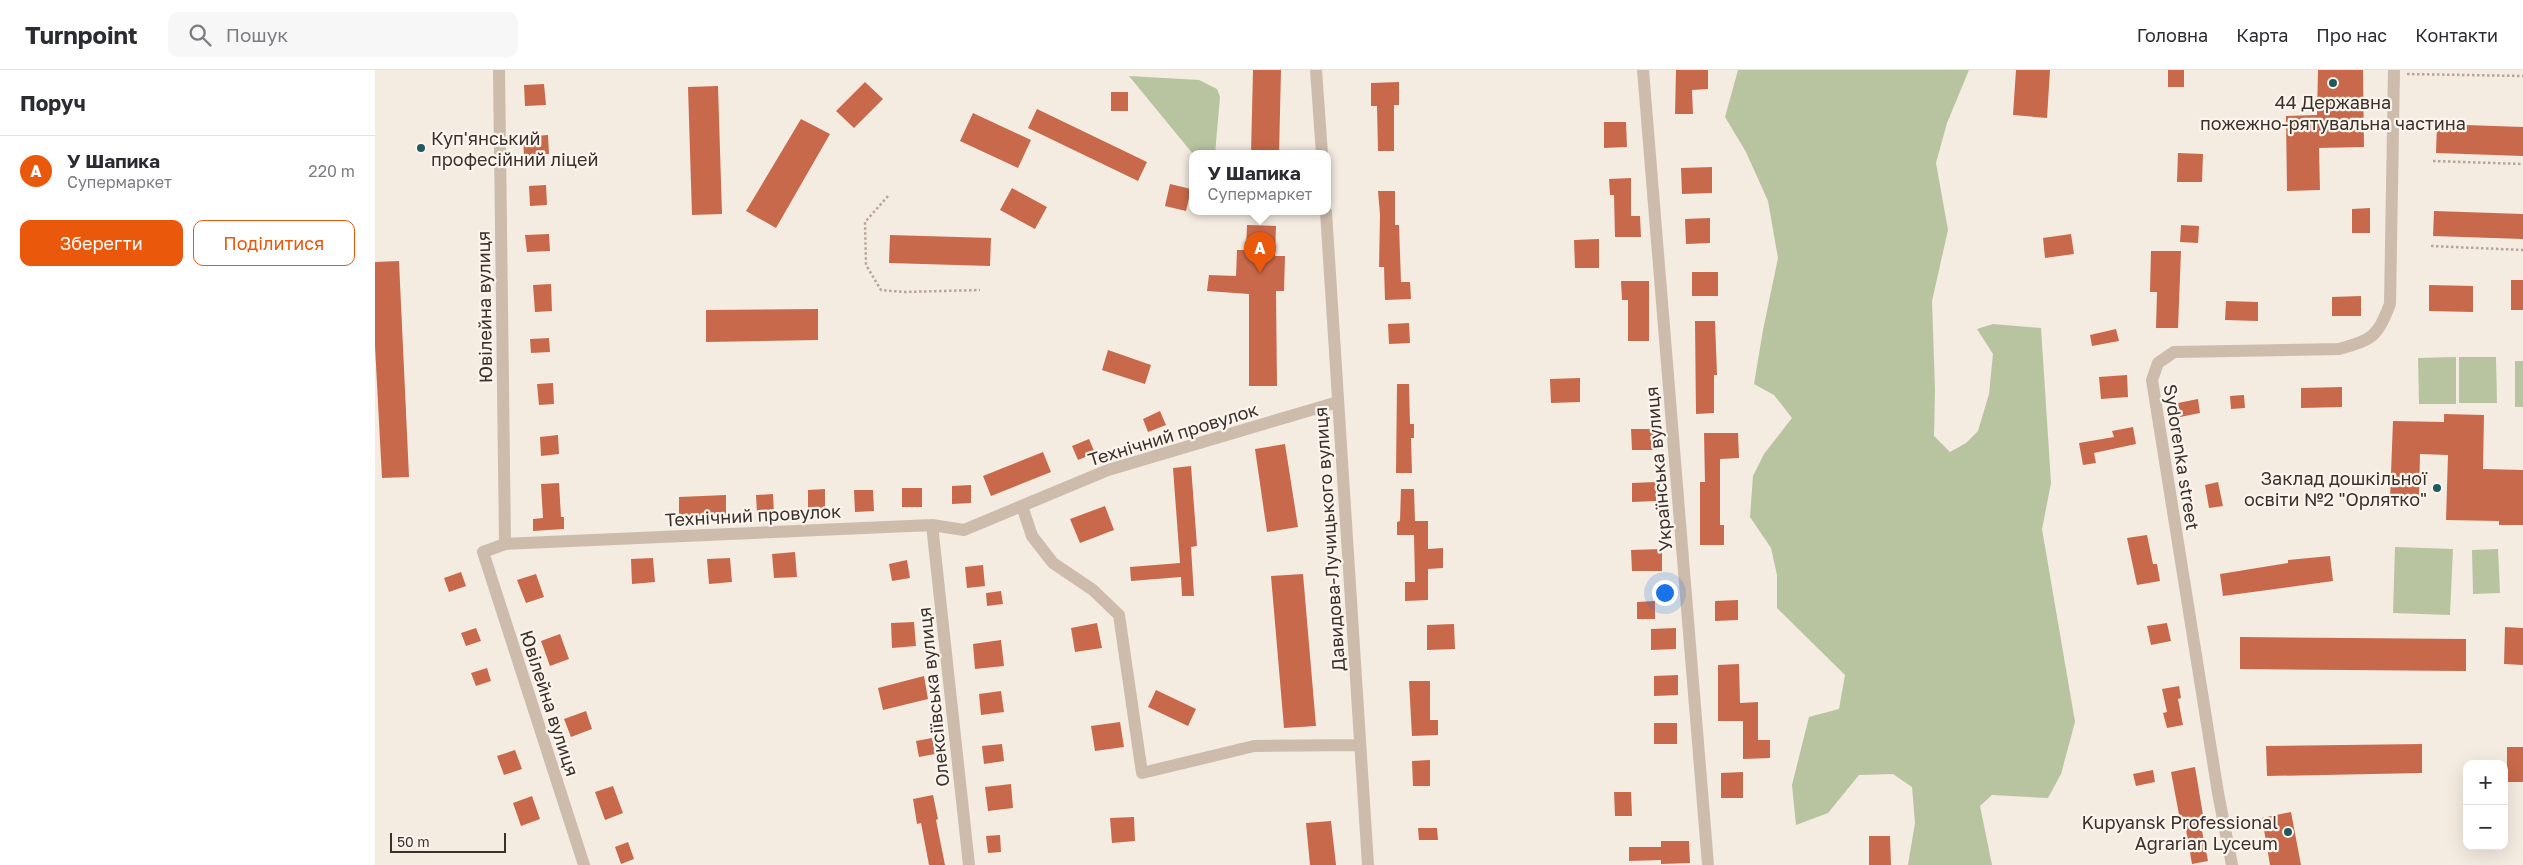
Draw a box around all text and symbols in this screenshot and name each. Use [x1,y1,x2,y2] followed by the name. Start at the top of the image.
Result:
[168,12,518,57] search box
[25,20,138,49] text: Turnpoint
[186,21,214,49] icon: search
[226,23,288,46] text: Пошук
[2137,24,2208,46] text: Головна
[2236,24,2288,46] text: Карта
[2316,24,2387,46] text: Про нас
[2415,24,2498,46] text: Контакти
[2327,77,2339,89] marker: 44 Державна пожежно-рятувальна частина
[20,90,86,116] text: Поруч
[2200,91,2466,134] place label: 44 Державна пожежно-рятувальна частина
[431,127,598,170] place label: Куп'янський професійний ліцей
[415,142,427,154] marker: Куп'янський професійний ліцей
[67,149,160,172] text: У Шапика
[1189,150,1331,215] popup
[30,161,42,181] text: A
[308,161,355,181] text: 220 m
[1208,161,1301,184] text: У Шапика
[67,172,172,192] text: Супермаркет
[1208,184,1312,204] text: Супермаркет
[20,220,183,266] button: Зберегти
[193,220,355,266] button: Поділитися
[472,231,496,383] street label: Ювілейна вулиця
[1244,232,1276,273] pin: A
[2160,382,2204,532] street label: Sydorenka street
[1640,386,1676,552] street label: Українська вулиця
[1085,398,1261,470] street label: Технічний провулок
[1309,406,1349,672] street label: Давидова-Лучицького вулиця
[2244,467,2428,510] place label: Заклад дошкільної освіти №2 "Орлятко"
[2431,482,2443,494] marker: Заклад дошкільної освіти №2 "Орлятко"
[664,499,842,531] street label: Технічний провулок
[1652,580,1678,606] your location
[913,606,953,788] street label: Олексіївська вулиця
[516,627,584,779] street label: Ювілейна вулиця
[2463,760,2508,850] map controls
[2463,760,2508,805] button: +
[2463,805,2508,850] button: −
[2082,811,2278,854] place label: Kupyansk Professional Agrarian Lyceum
[2282,826,2294,838] marker: Kupyansk Professional Agrarian Lyceum
[390,830,506,853] scale bar
[397,833,430,850] text: 50 m

